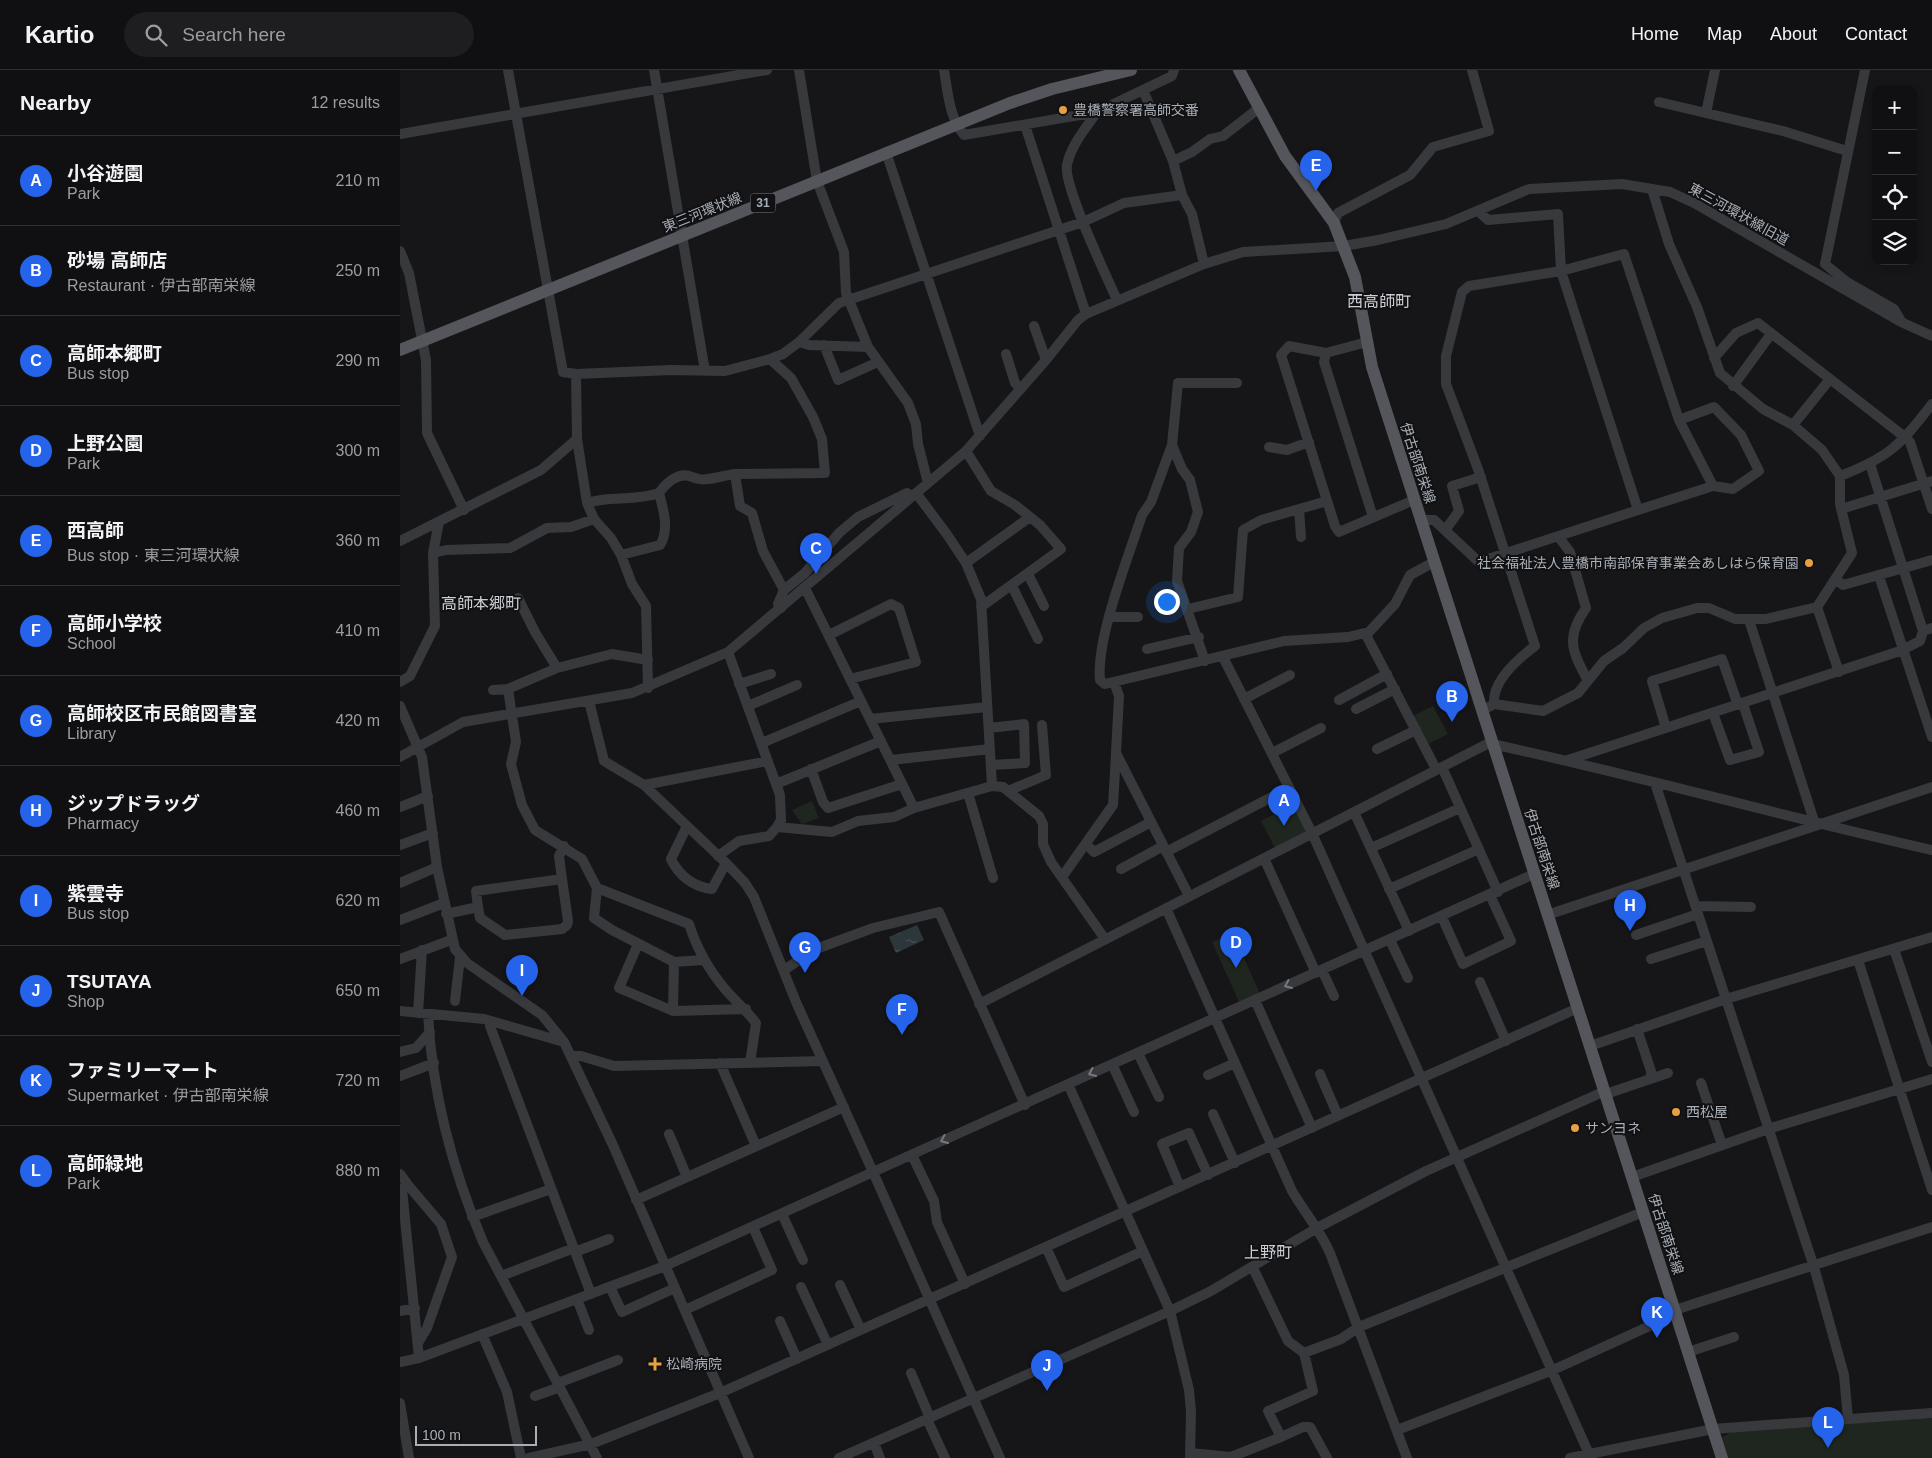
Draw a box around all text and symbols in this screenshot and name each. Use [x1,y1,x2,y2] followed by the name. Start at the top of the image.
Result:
[124,12,474,57] search box
[25,21,94,48] text: Kartio
[142,21,170,49] icon: search
[182,24,286,45] text: Search here
[1631,24,1679,44] text: Home
[1707,24,1742,44] text: Map
[1770,24,1817,44] text: About
[1845,24,1907,44] text: Contact
[1872,85,1917,265] map controls
[1872,85,1917,130] button: +
[20,91,91,114] text: Nearby
[311,94,380,111] text: 12 results
[1073,102,1199,118] place label: 豊橋警察署高師交番
[1057,104,1069,116] marker: 豊橋警察署高師交番
[1872,130,1917,175] button: −
[1300,150,1332,191] pin: E
[67,163,143,184] text: 小谷遊園
[30,172,42,189] text: A
[336,172,380,189] text: 210 m
[1872,175,1917,220] button: locate
[1686,180,1792,248] street label: 東三河環状線旧道
[67,185,100,202] text: Park
[660,189,744,235] street label: 東三河環状線
[750,194,776,212] road number: 31
[1872,220,1917,265] button: layers
[67,250,167,271] text: 砂場 高師店
[30,262,42,279] text: B
[336,262,380,279] text: 250 m
[67,277,256,294] text: Restaurant · 伊古部南栄線
[1347,293,1411,310] district label: 西高師町
[67,343,162,364] text: 高師本郷町
[30,352,42,369] text: C
[336,352,380,369] text: 290 m
[67,365,129,382] text: Bus stop
[1397,421,1439,505] street label: 伊古部南栄線
[67,433,143,454] text: 上野公園
[30,442,42,459] text: D
[336,442,380,459] text: 300 m
[67,455,100,472] text: Park
[67,520,124,541] text: 西高師
[31,532,41,549] text: E
[336,532,380,549] text: 360 m
[800,533,832,574] pin: C
[67,547,239,564] text: Bus stop · 東三河環状線
[1477,555,1799,571] place label: 社会福祉法人豊橋市南部保育事業会あしはら保育園
[1803,557,1815,569] marker: 社会福祉法人豊橋市南部保育事業会あしはら保育園
[1154,589,1180,615] your location
[441,595,521,612] district label: 高師本郷町
[67,613,162,634] text: 高師小学校
[31,622,41,639] text: F
[336,622,380,639] text: 410 m
[67,635,116,652] text: School
[1436,681,1468,722] pin: B
[67,703,257,724] text: 高師校区市民館図書室
[30,712,42,729] text: G
[336,712,380,729] text: 420 m
[67,725,116,742] text: Library
[1268,785,1300,826] pin: A
[67,793,200,814] text: ジップドラッグ
[30,802,42,819] text: H
[336,802,380,819] text: 460 m
[1521,807,1563,891] street label: 伊古部南栄線
[67,815,139,832] text: Pharmacy
[67,883,124,904] text: 紫雲寺
[1614,890,1646,931] pin: H
[34,892,38,909] text: I
[336,892,380,909] text: 620 m
[67,905,129,922] text: Bus stop
[1220,927,1252,968] pin: D
[789,932,821,973] pin: G
[506,955,538,996] pin: I
[67,971,152,992] text: TSUTAYA
[1284,979,1293,990] one-way arrow
[32,982,40,999] text: J
[336,982,380,999] text: 650 m
[67,993,104,1010] text: Shop
[886,994,918,1035] pin: F
[67,1060,219,1081] text: ファミリーマート
[1088,1067,1097,1078] one-way arrow
[30,1072,42,1089] text: K
[336,1072,380,1089] text: 720 m
[67,1087,269,1104] text: Supermarket · 伊古部南栄線
[1686,1104,1728,1120] place label: 西松屋
[1670,1106,1682,1118] marker: 西松屋
[1585,1120,1641,1136] place label: サンヨネ
[1569,1122,1581,1134] marker: サンヨネ
[940,1134,949,1145] one-way arrow
[67,1153,143,1174] text: 高師緑地
[31,1162,41,1179] text: L
[336,1162,380,1179] text: 880 m
[67,1175,100,1192] text: Park
[1645,1192,1687,1276] street label: 伊古部南栄線
[1244,1244,1292,1261] district label: 上野町
[1641,1297,1673,1338] pin: K
[1031,1350,1063,1391] pin: J
[666,1356,722,1372] place label: 松崎病院
[648,1357,662,1371] marker: 松崎病院
[1812,1407,1844,1448] pin: L
[415,1423,538,1446] scale bar
[422,1427,461,1443] text: 100 m

